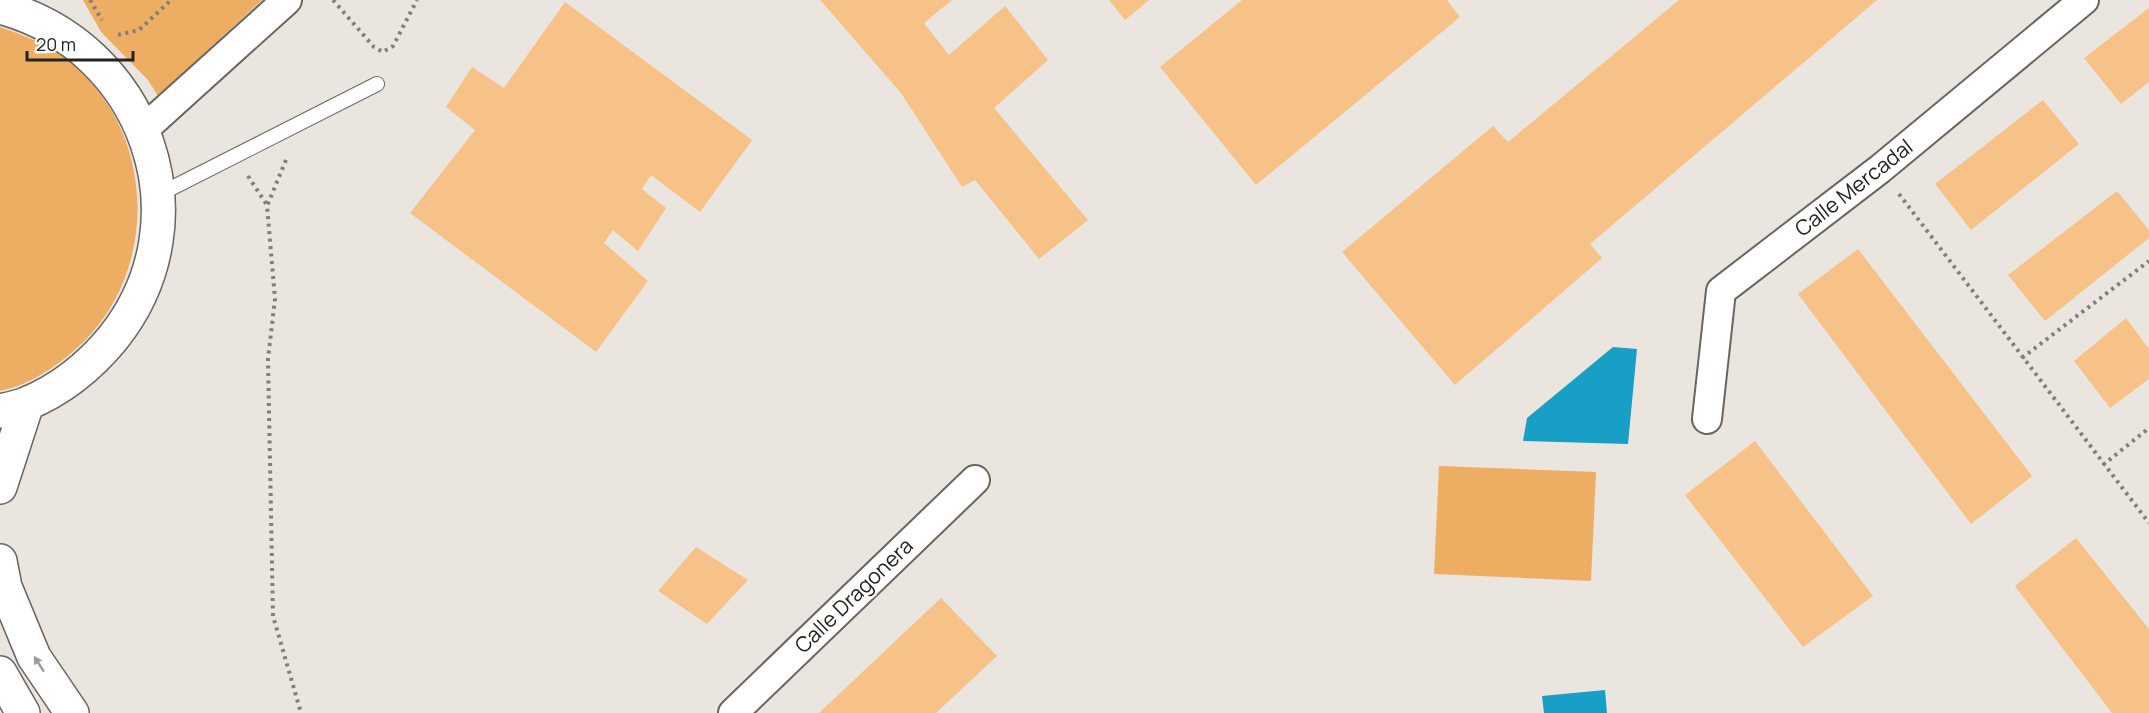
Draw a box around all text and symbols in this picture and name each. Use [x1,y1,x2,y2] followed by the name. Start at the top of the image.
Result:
[27,24,134,62] scale bar
[36,32,76,56] text: 20 m
[1789,132,1918,242] street label: Calle Mercadal
[788,532,919,659] street label: Calle Dragonera
[33,657,45,673] one-way arrow

